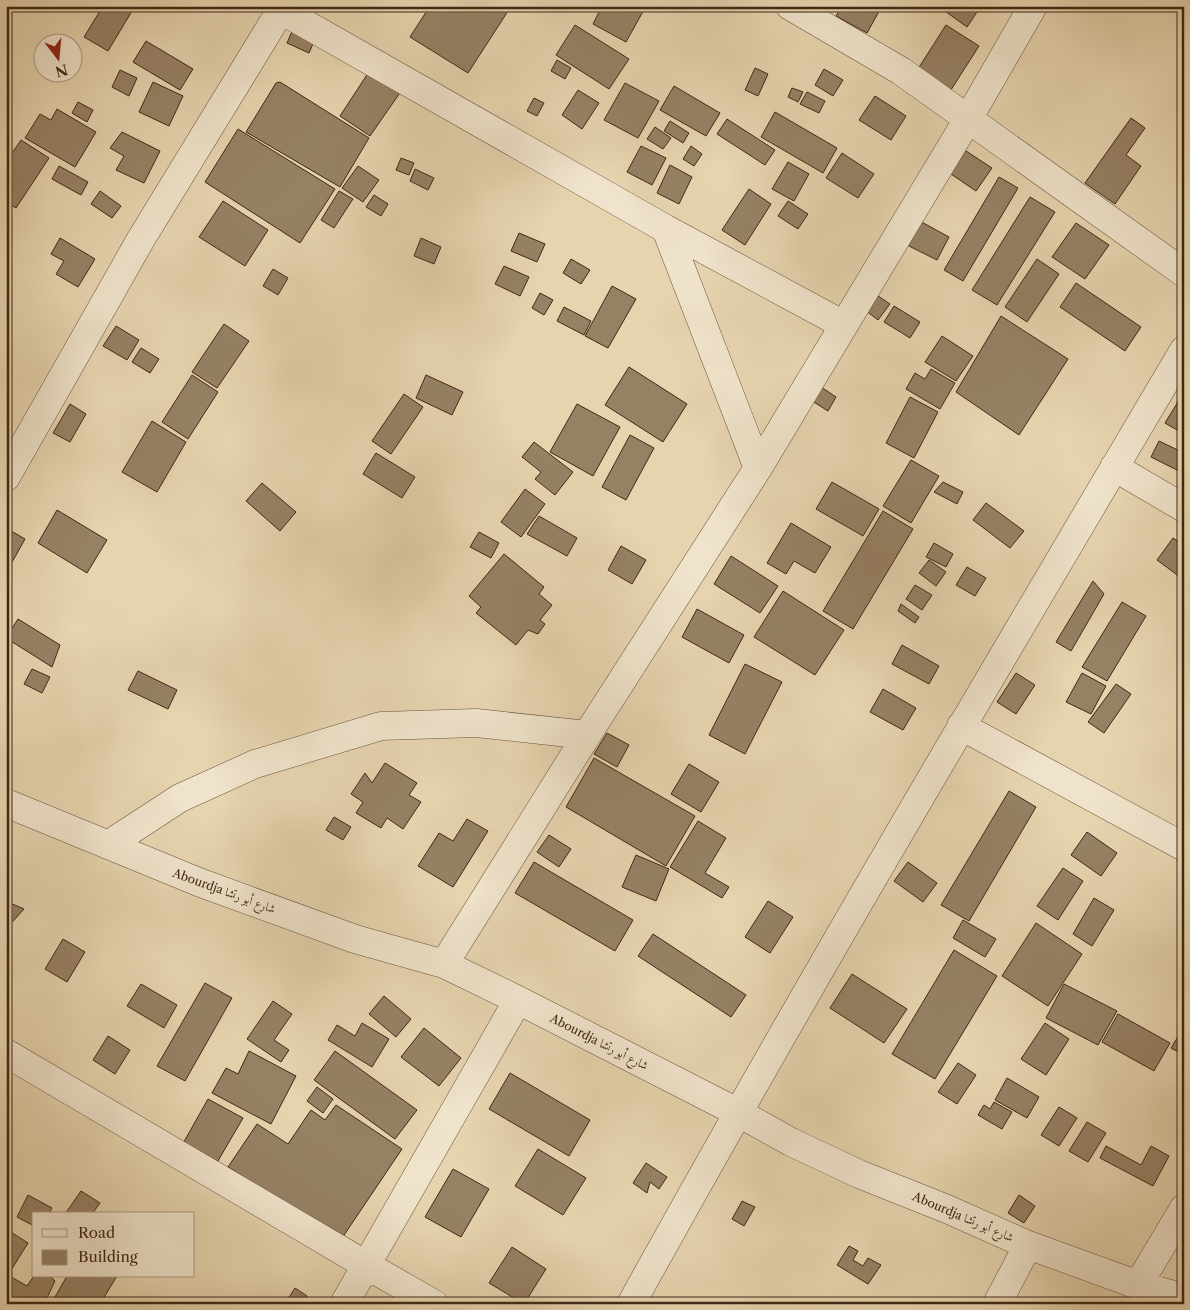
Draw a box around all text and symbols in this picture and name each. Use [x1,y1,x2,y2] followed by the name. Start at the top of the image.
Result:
[32,32,82,82] north arrow
[53,60,70,81] text: N
[168,865,278,920] street label: Abourdja شارع أبو رتشا
[545,1010,651,1076] street label: Abourdja شارع أبو رتشا
[908,1188,1016,1248] street label: Abourdja شارع أبو رتشا
[32,1212,195,1278] legend
[78,1223,115,1242] text: Road
[78,1247,138,1266] text: Building

